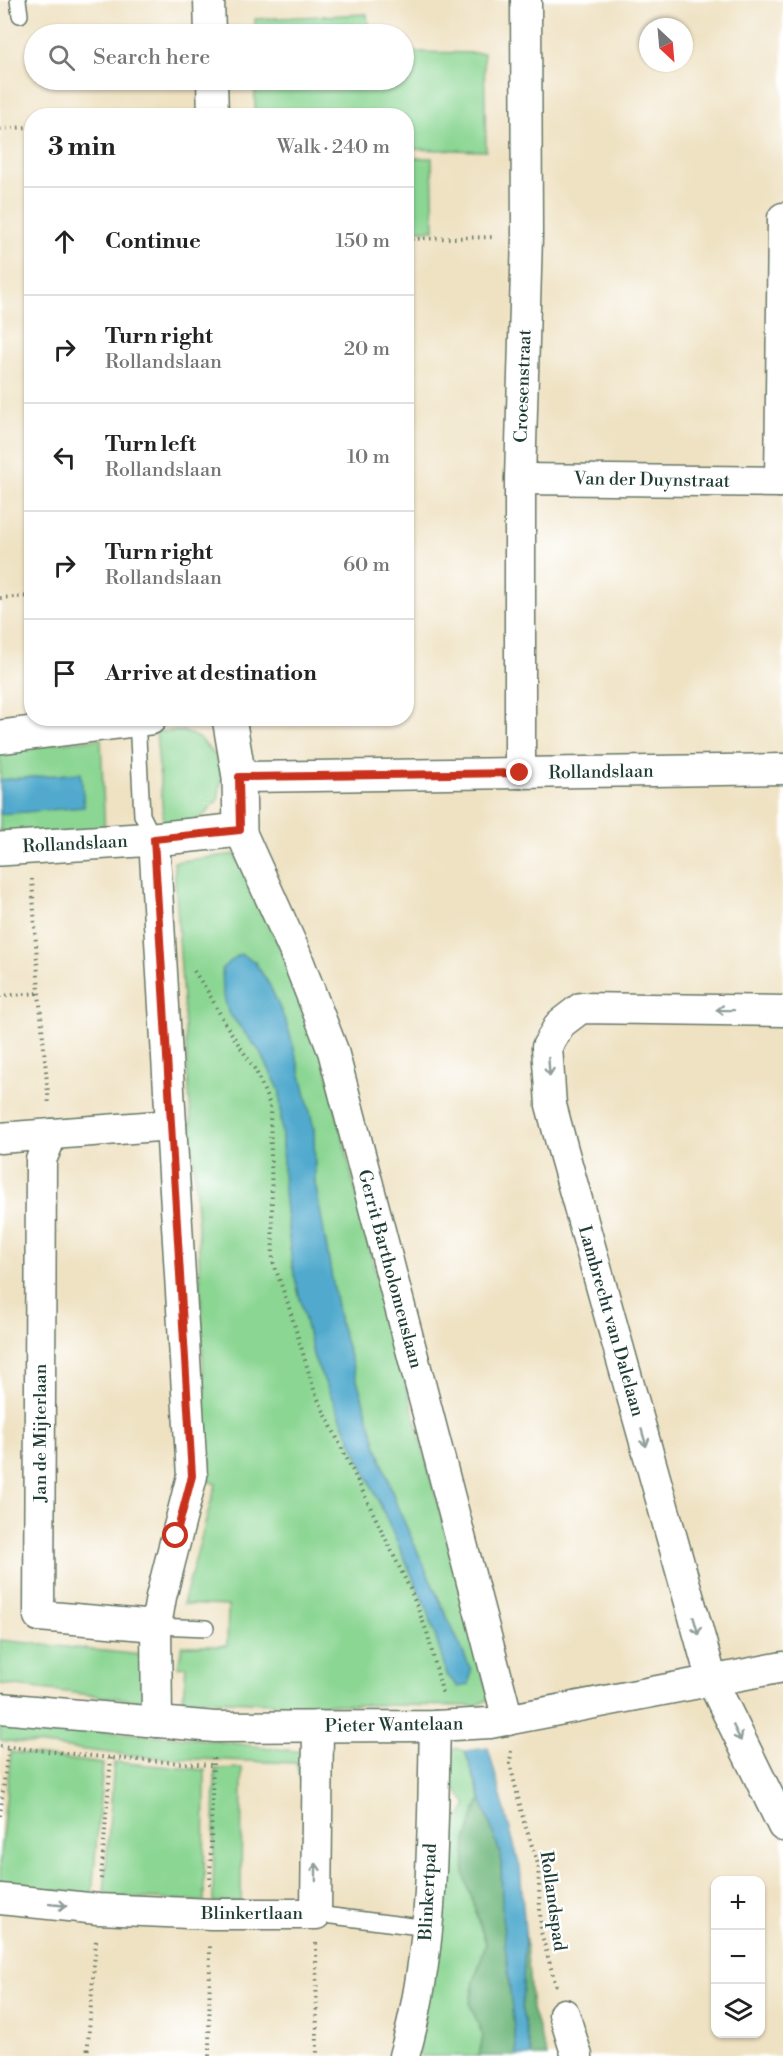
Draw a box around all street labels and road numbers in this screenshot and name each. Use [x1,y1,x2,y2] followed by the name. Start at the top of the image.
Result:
[510,328,536,443] street label: Croesenstraat
[573,467,731,493] street label: Van der Duynstraat
[548,760,654,784] street label: Rollandslaan
[22,830,128,858] street label: Rollandslaan
[352,1167,428,1371] street label: Gerrit Bartholomeuslaan
[573,1223,649,1419] street label: Lambrecht van Dalelaan
[29,1363,52,1503] street label: Jan de Mijterlaan
[324,1712,464,1738] street label: Pieter Wantelaan
[414,1842,442,1942] street label: Blinkertpad
[535,1850,572,1953] street label: Rollandspad
[200,1902,303,1925] street label: Blinkertlaan

